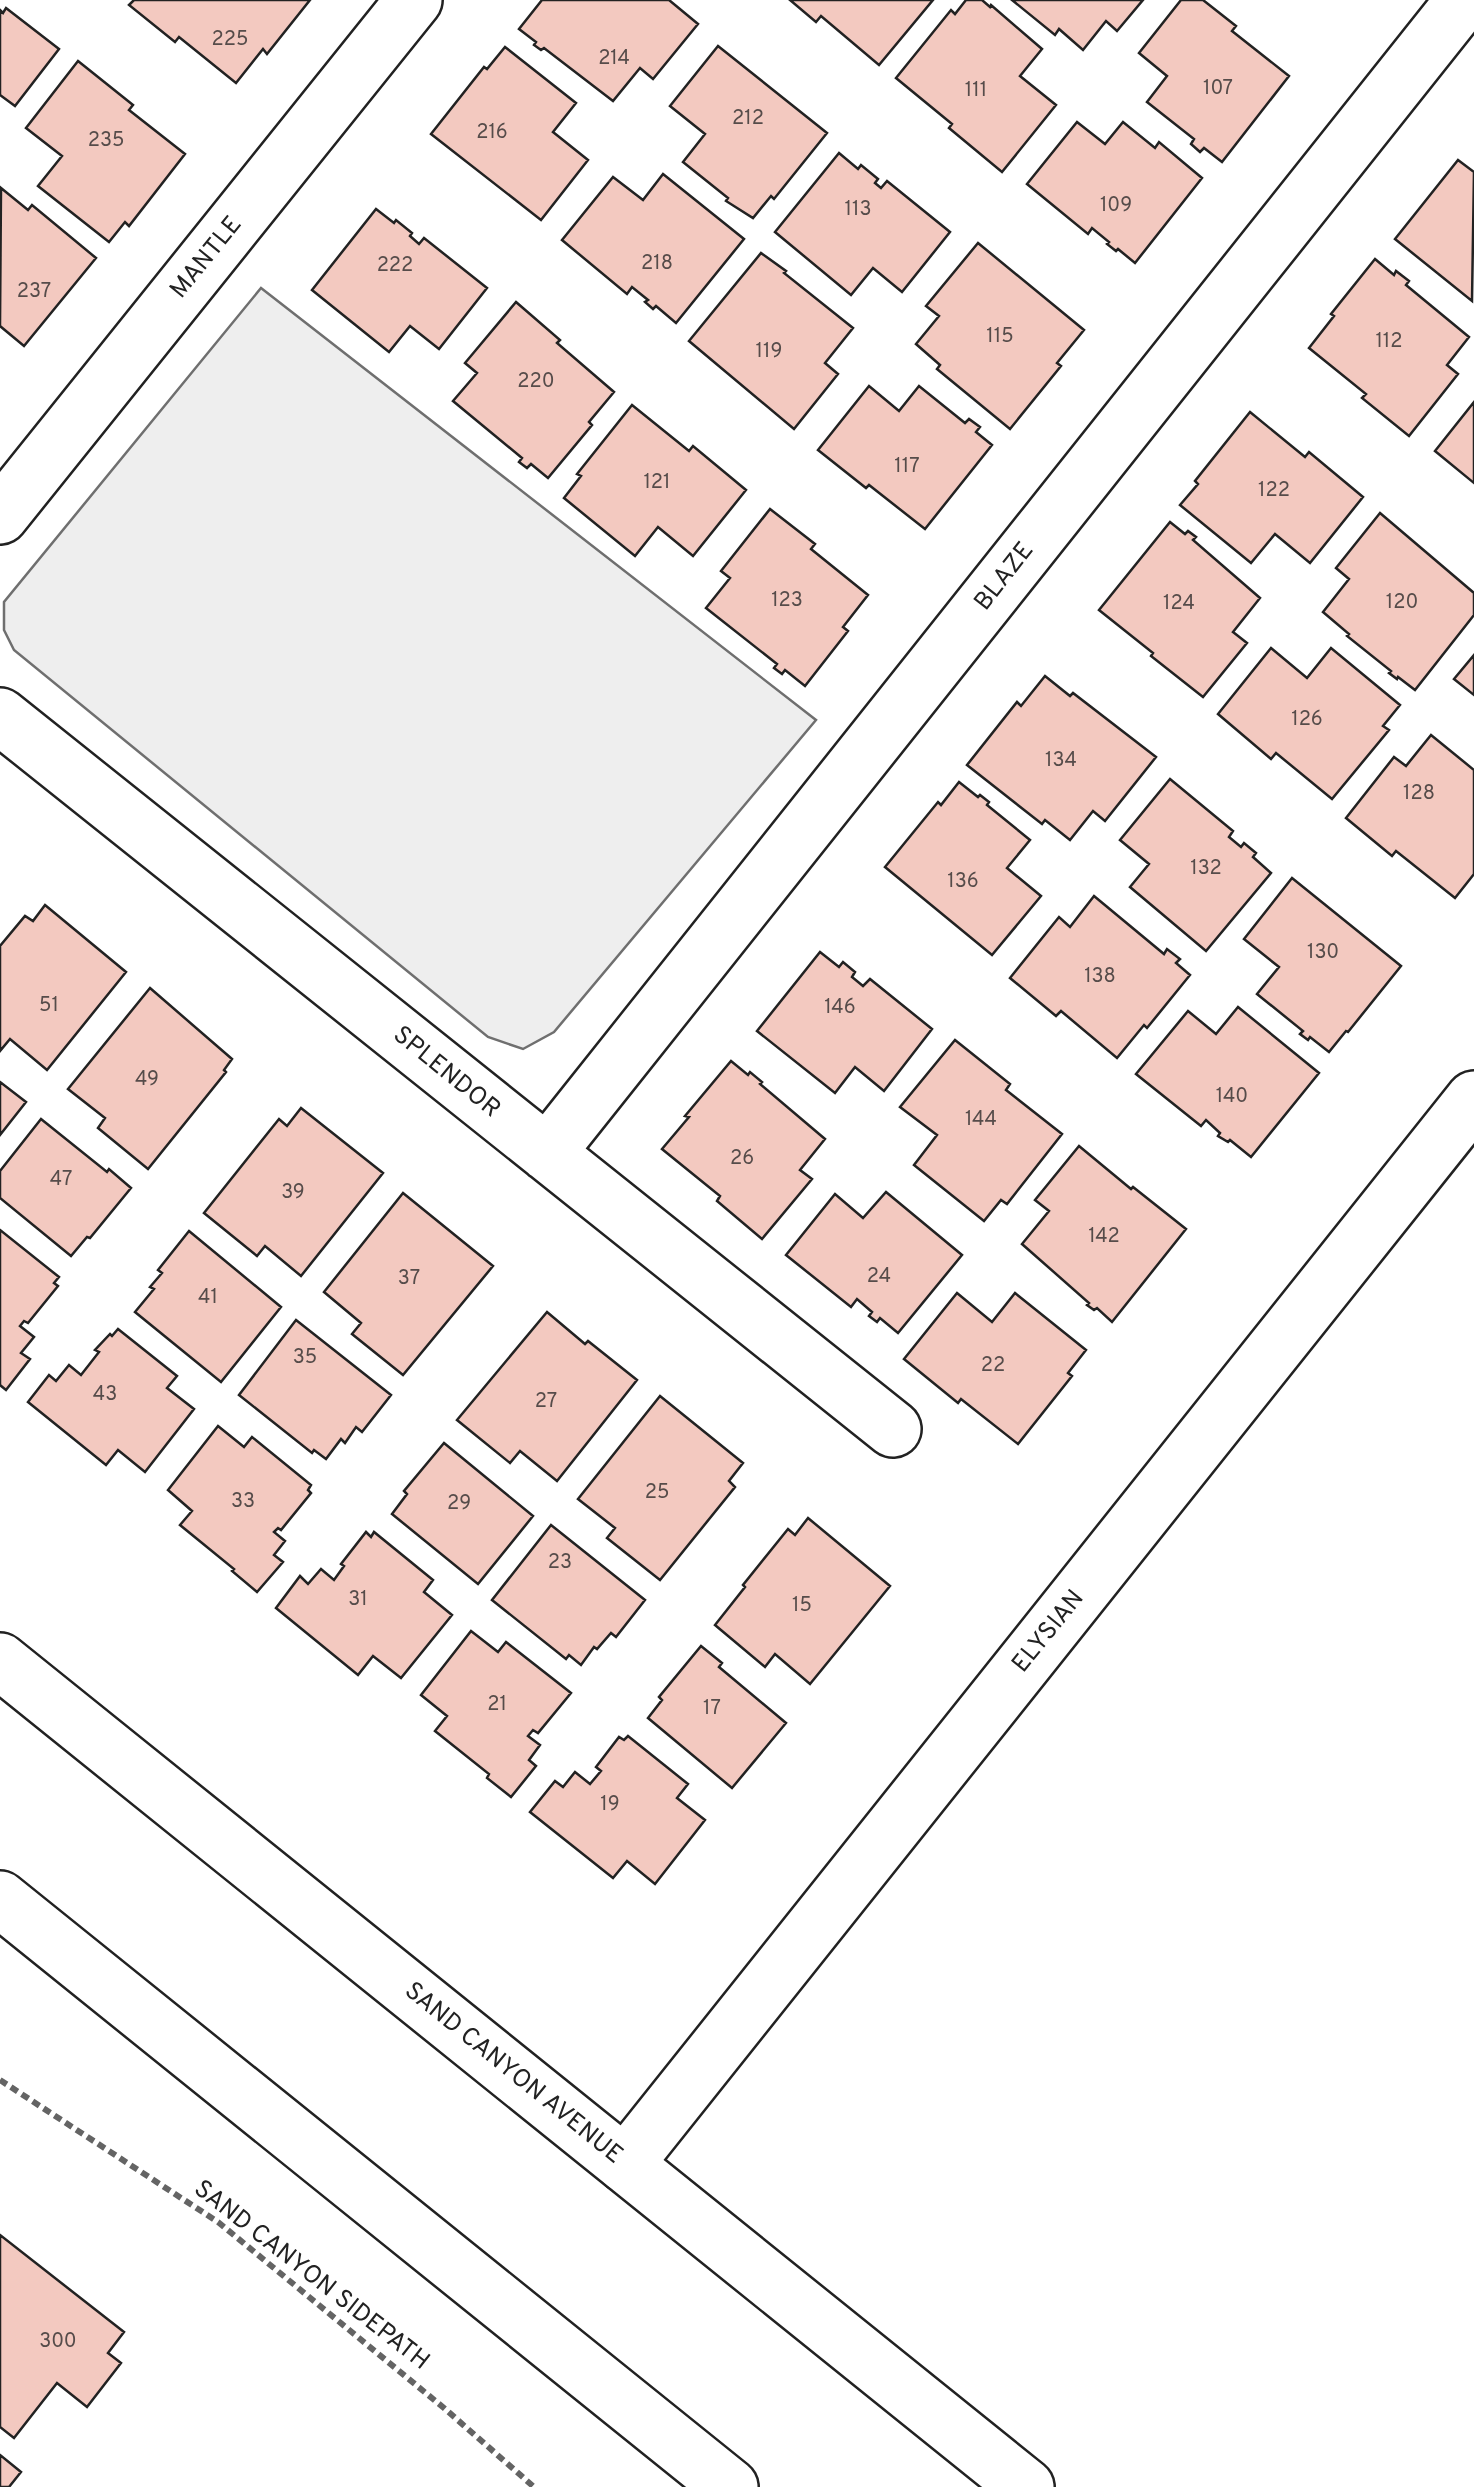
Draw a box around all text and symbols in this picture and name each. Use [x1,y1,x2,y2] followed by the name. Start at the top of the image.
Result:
[212,27,248,53] house number: 225
[598,46,630,72] house number: 214
[1203,76,1233,102] house number: 107
[965,78,987,104] house number: 111
[732,106,764,132] house number: 212
[476,120,508,146] house number: 216
[88,128,124,154] house number: 235
[1100,193,1132,219] house number: 109
[845,197,871,223] house number: 113
[164,210,250,306] street label: MANTLE
[641,251,673,277] house number: 218
[377,253,413,279] house number: 222
[17,279,51,305] house number: 237
[986,324,1014,350] house number: 115
[1375,329,1403,355] house number: 112
[756,339,782,365] house number: 119
[517,369,555,395] house number: 220
[894,454,920,480] house number: 117
[643,470,671,496] house number: 121
[1258,478,1290,504] house number: 122
[968,536,1042,618] street label: BLAZE
[771,588,803,614] house number: 123
[1386,590,1418,616] house number: 120
[1163,591,1195,617] house number: 124
[1291,707,1323,733] house number: 126
[1045,748,1077,774] house number: 134
[1403,781,1435,807] house number: 128
[1190,856,1222,882] house number: 132
[947,869,979,895] house number: 136
[1307,940,1339,966] house number: 130
[1084,964,1116,990] house number: 138
[39,993,59,1019] house number: 51
[824,995,856,1021] house number: 146
[386,1020,506,1126] street label: SPLENDOR
[135,1067,159,1093] house number: 49
[1216,1084,1248,1110] house number: 140
[965,1107,997,1133] house number: 144
[730,1146,754,1172] house number: 26
[50,1167,72,1193] house number: 47
[281,1180,305,1206] house number: 39
[1088,1224,1120,1250] house number: 142
[867,1264,891,1290] house number: 24
[398,1266,420,1292] house number: 37
[198,1285,218,1311] house number: 41
[293,1345,317,1371] house number: 35
[981,1353,1005,1379] house number: 22
[93,1382,117,1408] house number: 43
[535,1389,557,1415] house number: 27
[645,1480,669,1506] house number: 25
[231,1489,255,1515] house number: 33
[447,1491,471,1517] house number: 29
[548,1550,572,1576] house number: 23
[1006,1584,1092,1680] street label: ELYSIAN
[348,1587,368,1613] house number: 31
[792,1593,812,1619] house number: 15
[487,1692,507,1718] house number: 21
[703,1696,721,1722] house number: 17
[600,1792,620,1818] house number: 19
[397,1976,629,2172] street label: SAND CANYON AVENUE
[187,2174,435,2378] street label: SAND CANYON SIDEPATH
[39,2329,77,2355] house number: 300

